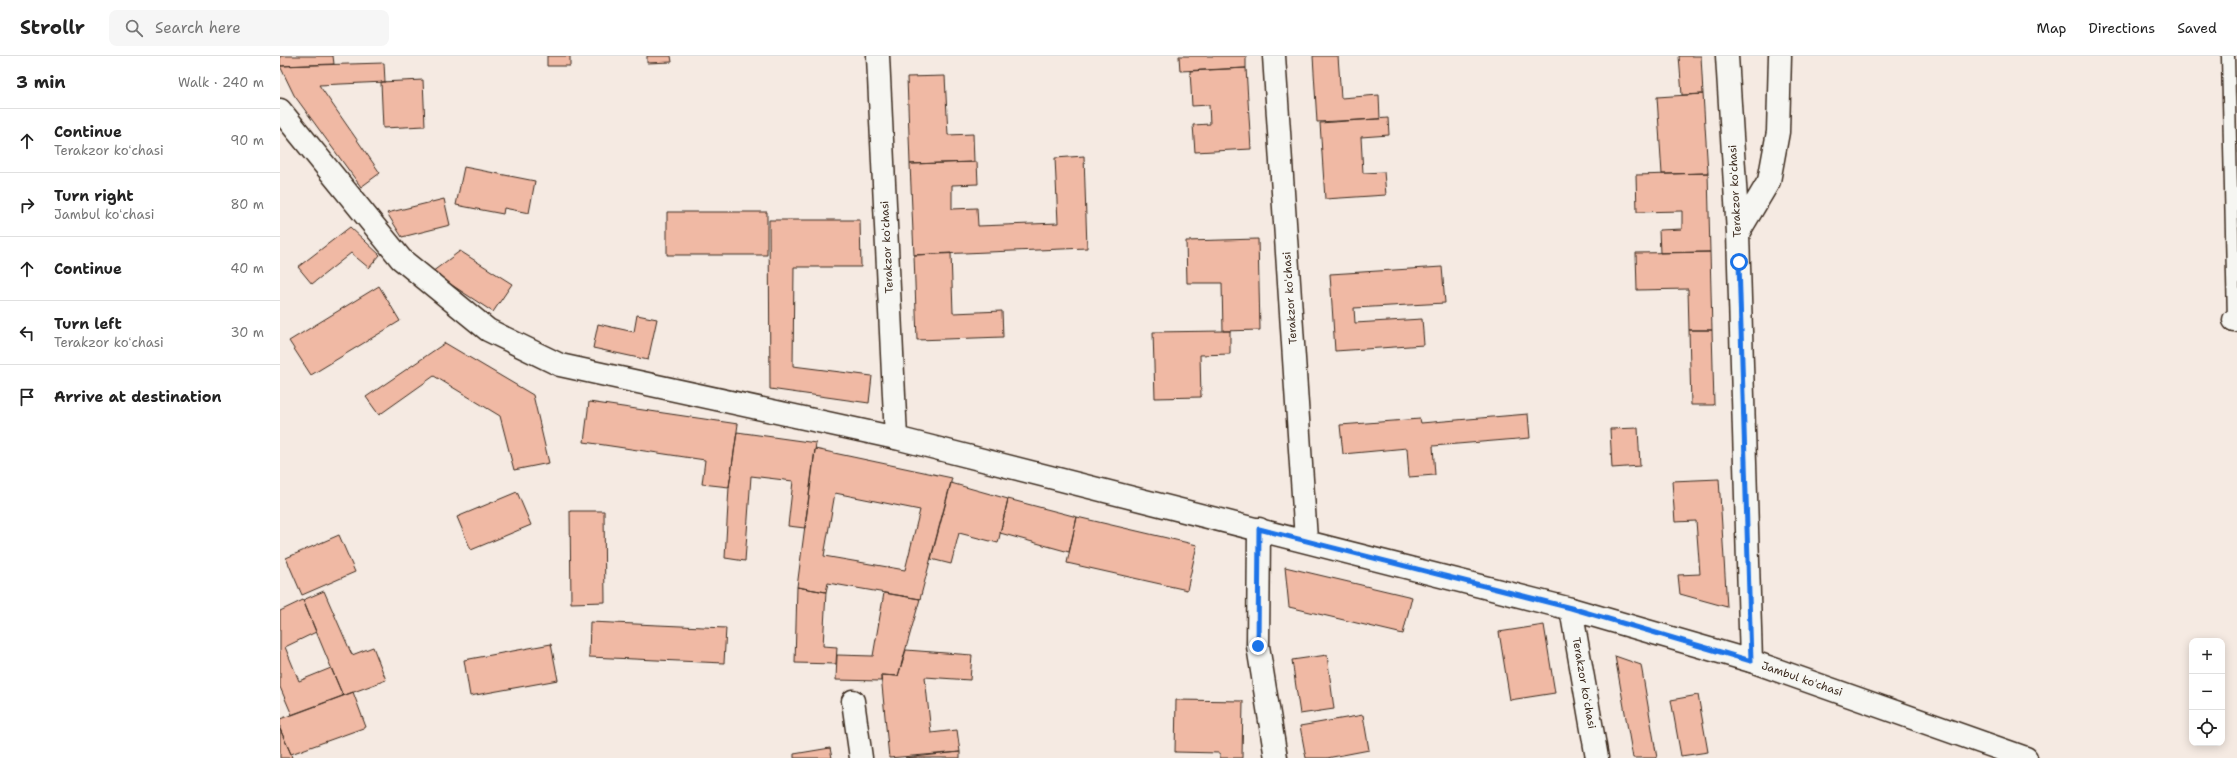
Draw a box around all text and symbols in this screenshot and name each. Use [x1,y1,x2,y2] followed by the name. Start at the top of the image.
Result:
[109,10,389,46] search box
[20,15,85,40] text: Strollr
[123,17,145,39] icon: search
[155,18,241,38] text: Search here
[2037,19,2067,37] text: Map
[2089,19,2155,37] text: Directions
[2177,19,2217,37] text: Saved
[16,71,66,93] text: 3 min
[178,74,264,91] text: Walk · 240 m
[54,122,122,142] text: Continue
[16,130,38,152] icon: ahead
[230,132,264,149] text: 90 m
[54,142,164,159] text: Terakzor koʻchasi
[1725,144,1745,238] street label: Terakzor koʻchasi
[54,186,134,206] text: Turn right
[16,194,38,216] icon: right
[230,196,264,213] text: 80 m
[877,200,897,294] street label: Terakzor koʻchasi
[54,206,154,223] text: Jambul koʻchasi
[1279,251,1301,345] street label: Terakzor koʻchasi
[1730,253,1748,271] route start
[16,258,38,280] icon: ahead
[54,259,122,279] text: Continue
[230,260,264,277] text: 40 m
[54,314,122,334] text: Turn left
[16,322,38,344] icon: left
[230,324,264,341] text: 30 m
[54,334,164,351] text: Terakzor koʻchasi
[16,386,38,408] icon: arrive
[54,387,222,407] text: Arrive at destination
[1569,636,1599,730] street label: Terakzor koʻchasi
[1249,637,1267,655] route end
[2189,638,2225,746] map controls
[2189,638,2225,674] button: +
[1759,658,1845,700] street label: Jambul koʻchasi
[2189,674,2225,710] button: −
[2189,710,2225,746] button: locate

